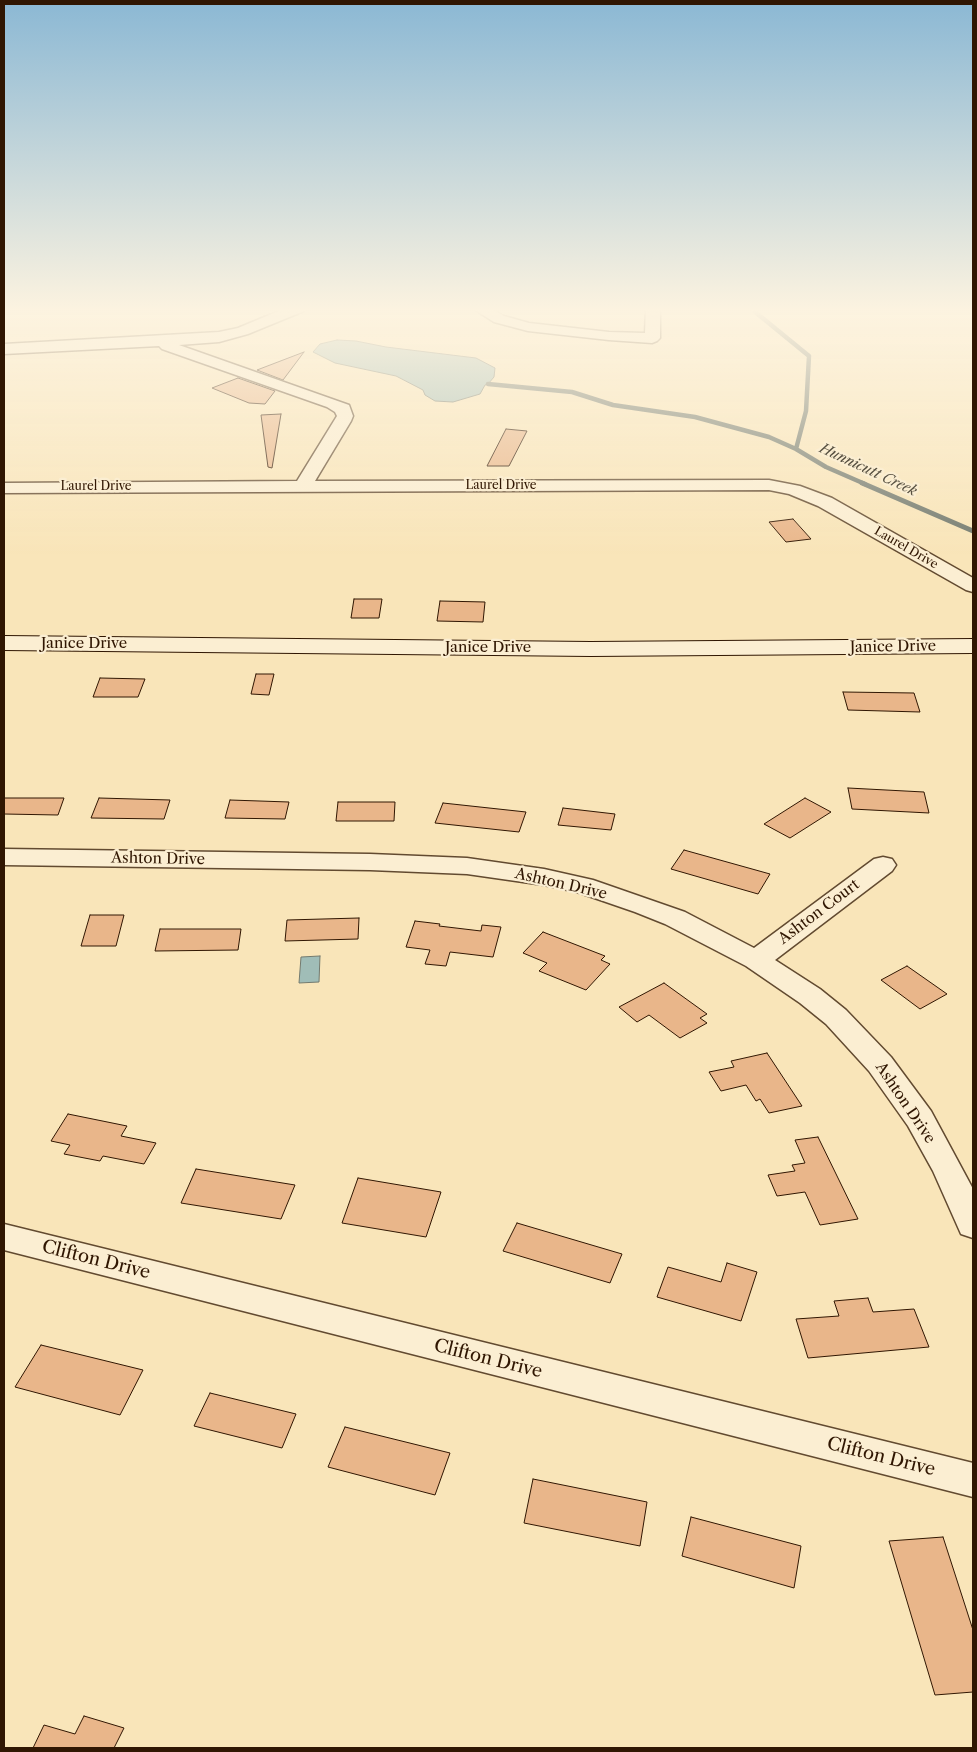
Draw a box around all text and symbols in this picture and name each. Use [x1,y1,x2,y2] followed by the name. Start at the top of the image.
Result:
[817,440,919,500] water label: Hunnicutt Creek
[465,479,537,493] street label: Laurel Drive
[60,480,132,494] street label: Laurel Drive
[872,524,940,572] street label: Laurel Drive
[41,635,127,653] street label: Janice Drive
[850,637,936,657] street label: Janice Drive
[445,639,531,657] street label: Janice Drive
[111,849,205,869] street label: Ashton Drive
[513,865,609,903] street label: Ashton Drive
[775,876,863,948] street label: Ashton Court
[871,1059,939,1147] street label: Ashton Drive
[40,1236,152,1284] street label: Clifton Drive
[432,1335,544,1383] street label: Clifton Drive
[825,1433,937,1481] street label: Clifton Drive

